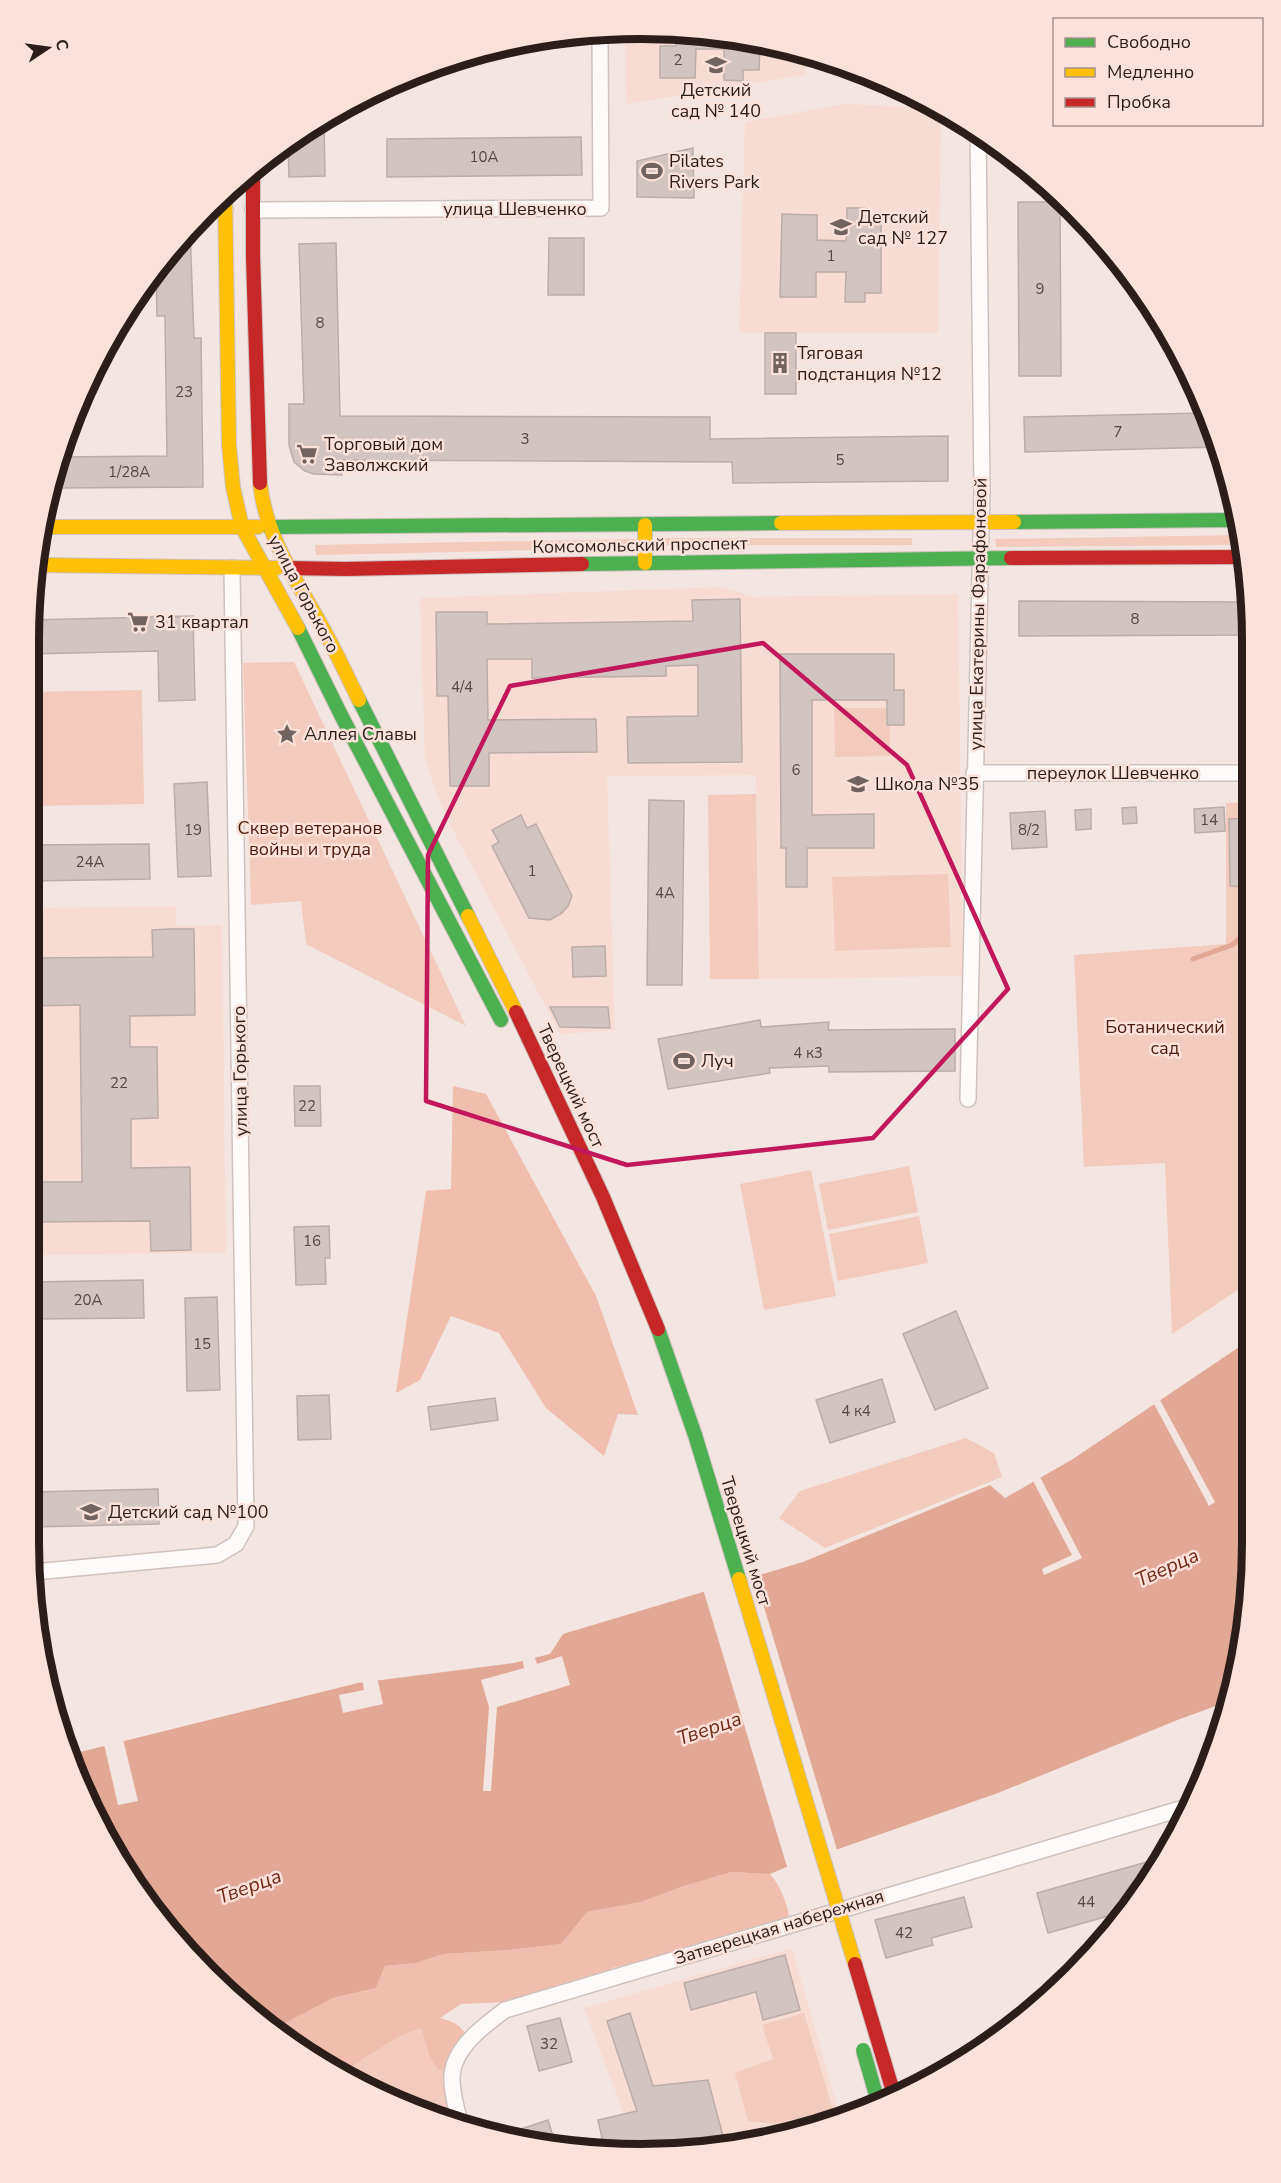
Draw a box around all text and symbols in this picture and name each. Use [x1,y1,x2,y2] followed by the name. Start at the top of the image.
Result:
[18,18,78,78] north arrow
[1053,18,1263,126] legend
[1107,30,1191,54] text: Свободно
[50,37,74,53] text: С
[673,50,683,70] house number: 2
[704,53,728,77] school or university icon: Детский сад № 140
[1107,60,1194,84] text: Медленно
[671,78,761,123] place label: Детский сад № 140
[1107,90,1171,114] text: Пробка
[470,147,499,167] house number: 10А
[669,149,761,194] place label: Pilates Rivers Park
[640,159,664,183] sports icon: Pilates Rivers Park
[443,197,587,221] street label: улица Шевченко
[858,205,948,250] place label: Детский сад № 127
[829,215,853,239] school or university icon: Детский сад № 127
[826,246,836,266] house number: 1
[1035,279,1045,299] house number: 9
[315,313,325,333] house number: 8
[797,341,942,386] place label: Тяговая подстанция №12
[768,351,792,375] building icon: Тяговая подстанция №12
[175,382,193,402] house number: 23
[1113,422,1123,442] house number: 7
[520,429,530,449] house number: 3
[324,432,443,477] place label: Торговый дом Заволжский
[295,442,319,466] supermarket icon: Торговый дом Заволжский
[835,450,845,470] house number: 5
[108,462,150,482] house number: 1/28А
[964,477,992,751] street label: улица Екатерины Фарафоновой
[263,531,345,657] street label: улица Горького
[532,531,748,559] street label: Комсомольский проспект
[1130,609,1140,629] house number: 8
[126,610,150,634] supermarket icon: 31 квартал
[155,610,249,634] place label: 31 квартал
[451,677,473,697] house number: 4/4
[275,722,299,746] place icon: Аллея Славы
[304,722,417,746] place label: Аллея Славы
[791,760,801,780] house number: 6
[1027,761,1199,785] street label: переулок Шевченко
[846,772,870,796] school or university icon: Школа №35
[875,772,979,796] place label: Школа №35
[1200,810,1218,830] house number: 14
[238,816,383,861] park label: Сквер ветеранов войны и труда
[184,820,202,840] house number: 19
[1018,820,1040,840] house number: 8/2
[76,852,105,872] house number: 24А
[527,861,537,881] house number: 1
[655,883,675,903] house number: 4А
[227,1005,253,1137] street label: улица Горького
[1105,1015,1225,1060] park label: Ботанический сад
[532,1020,610,1152] street label: Тверецкий мост
[793,1043,823,1063] house number: 4 к3
[672,1049,696,1073] sports icon: Луч
[701,1049,734,1073] place label: Луч
[110,1073,128,1093] house number: 22
[298,1096,316,1116] house number: 22
[303,1231,321,1251] house number: 16
[74,1290,103,1310] house number: 20А
[193,1334,211,1354] house number: 15
[841,1401,871,1421] house number: 4 к4
[715,1473,777,1609] street label: Тверецкий мост
[79,1500,103,1524] school or university icon: Детский сад №100
[108,1500,269,1524] place label: Детский сад №100
[1131,1542,1203,1593] water label: Тверца
[673,1705,745,1752] water label: Тверца
[213,1862,285,1911] water label: Тверца
[671,1884,887,1970] street label: Затверецкая набережная
[1077,1892,1095,1912] house number: 44
[895,1923,913,1943] house number: 42
[540,2034,558,2054] house number: 32

